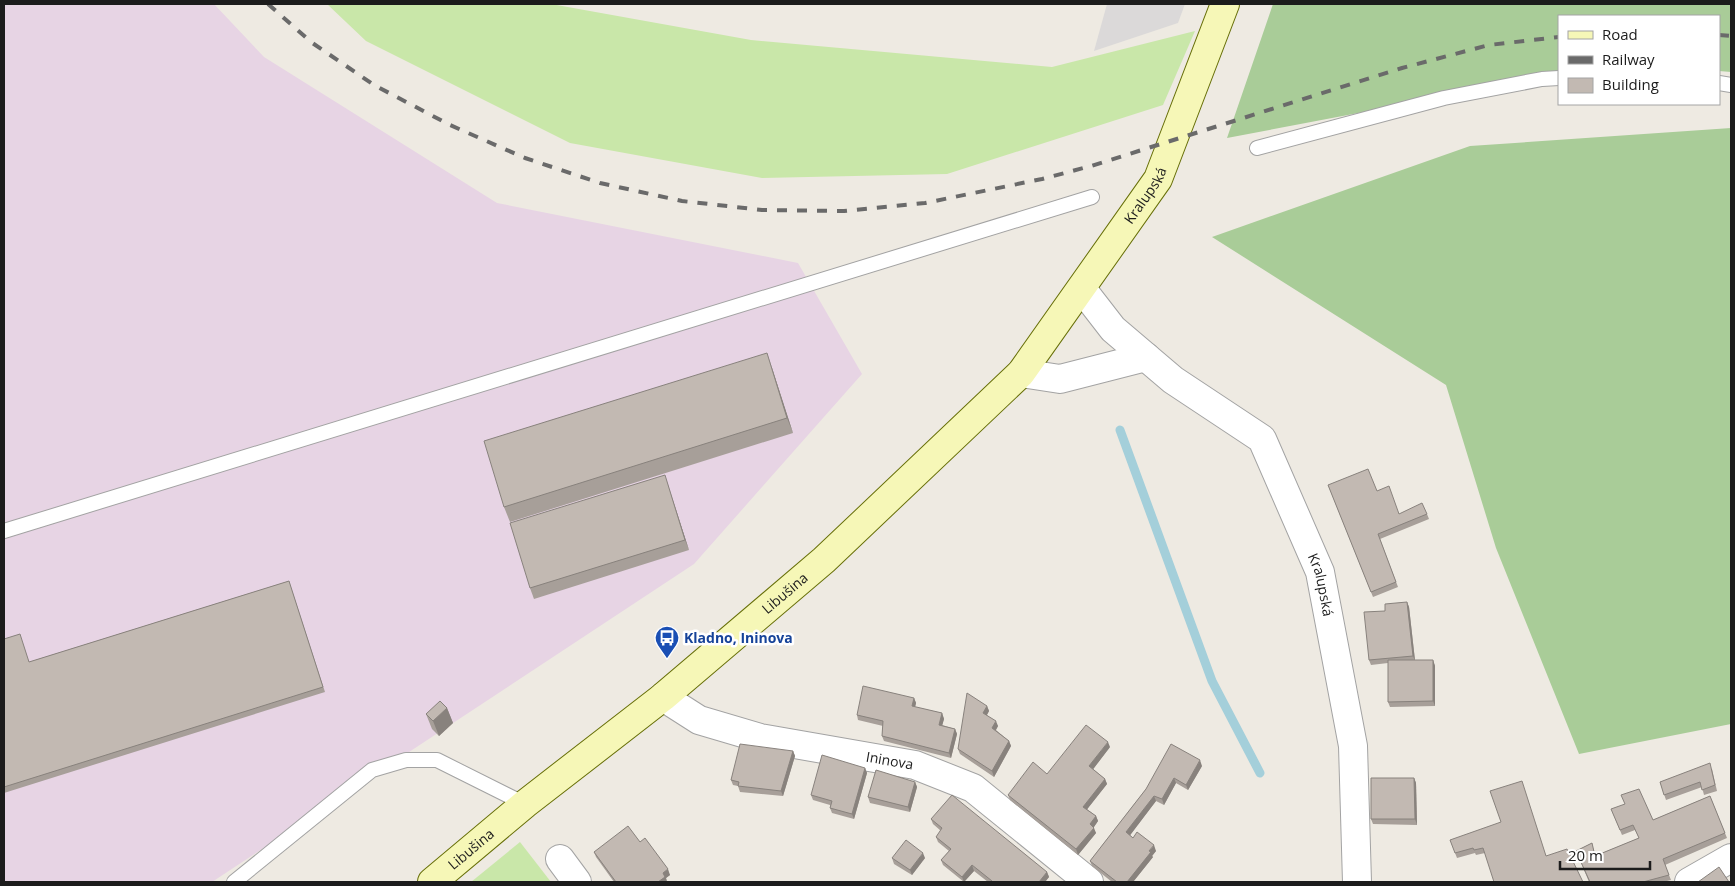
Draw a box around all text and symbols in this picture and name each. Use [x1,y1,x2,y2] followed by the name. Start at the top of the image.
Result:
[1558,15,1720,105] legend
[1602,24,1638,44] text: Road
[1602,49,1655,69] text: Railway
[1602,74,1659,94] text: Building
[1119,164,1171,227] street label: Kralupská
[1304,550,1338,618] street label: Kralupská
[758,568,811,618] street label: Libušina
[654,625,680,659] bus stop icon: Kladno, Ininova
[684,628,793,647] place label: Kladno, Ininova
[865,747,915,774] street label: Ininova
[444,824,498,874] street label: Libušina
[1560,838,1650,870] scale bar
[1568,845,1603,865] text: 20 m

